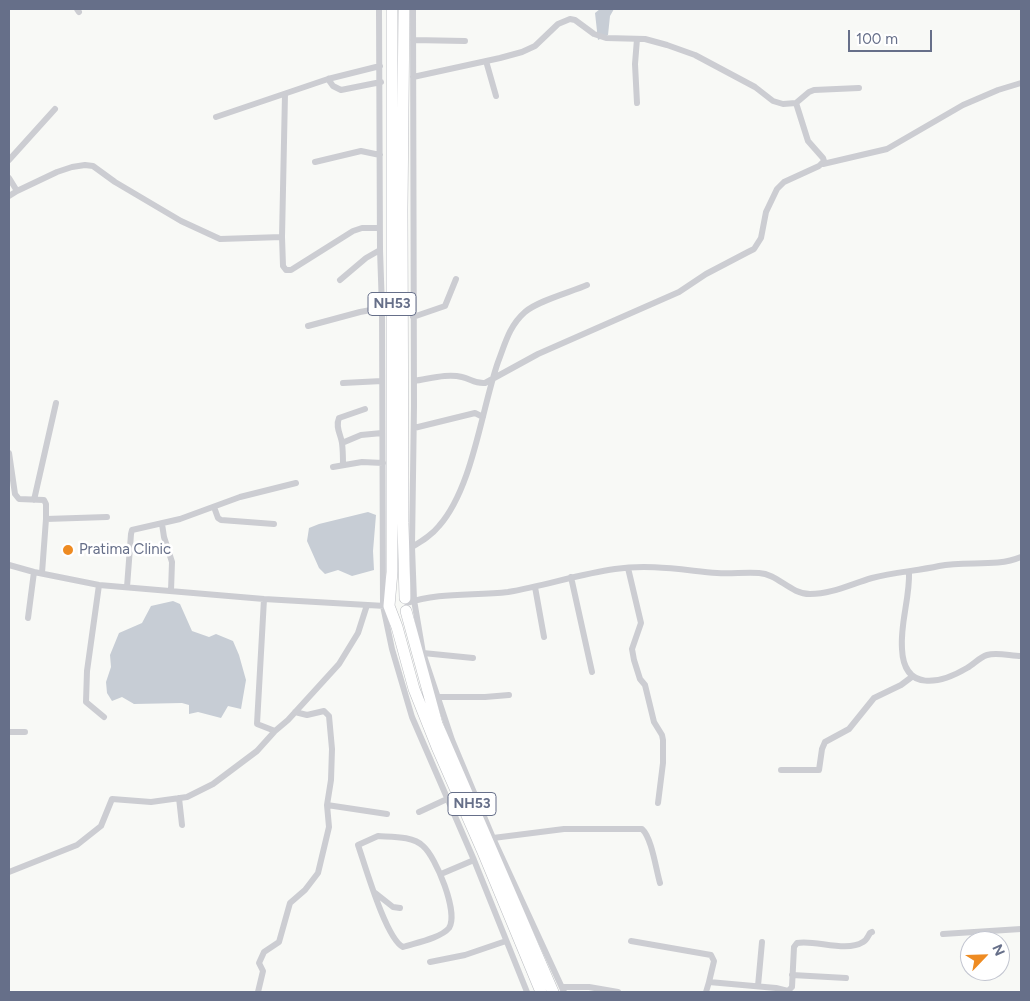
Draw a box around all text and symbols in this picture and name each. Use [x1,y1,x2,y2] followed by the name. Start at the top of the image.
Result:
[850,20,934,52] scale bar
[856,30,898,48] text: 100 m
[368,292,416,316] road number: NH53
[79,541,171,559] place label: Pratima Clinic
[61,543,75,557] marker: Pratima Clinic
[448,792,496,816] road number: NH53
[960,931,1010,981] north arrow
[988,942,1008,958] text: N

